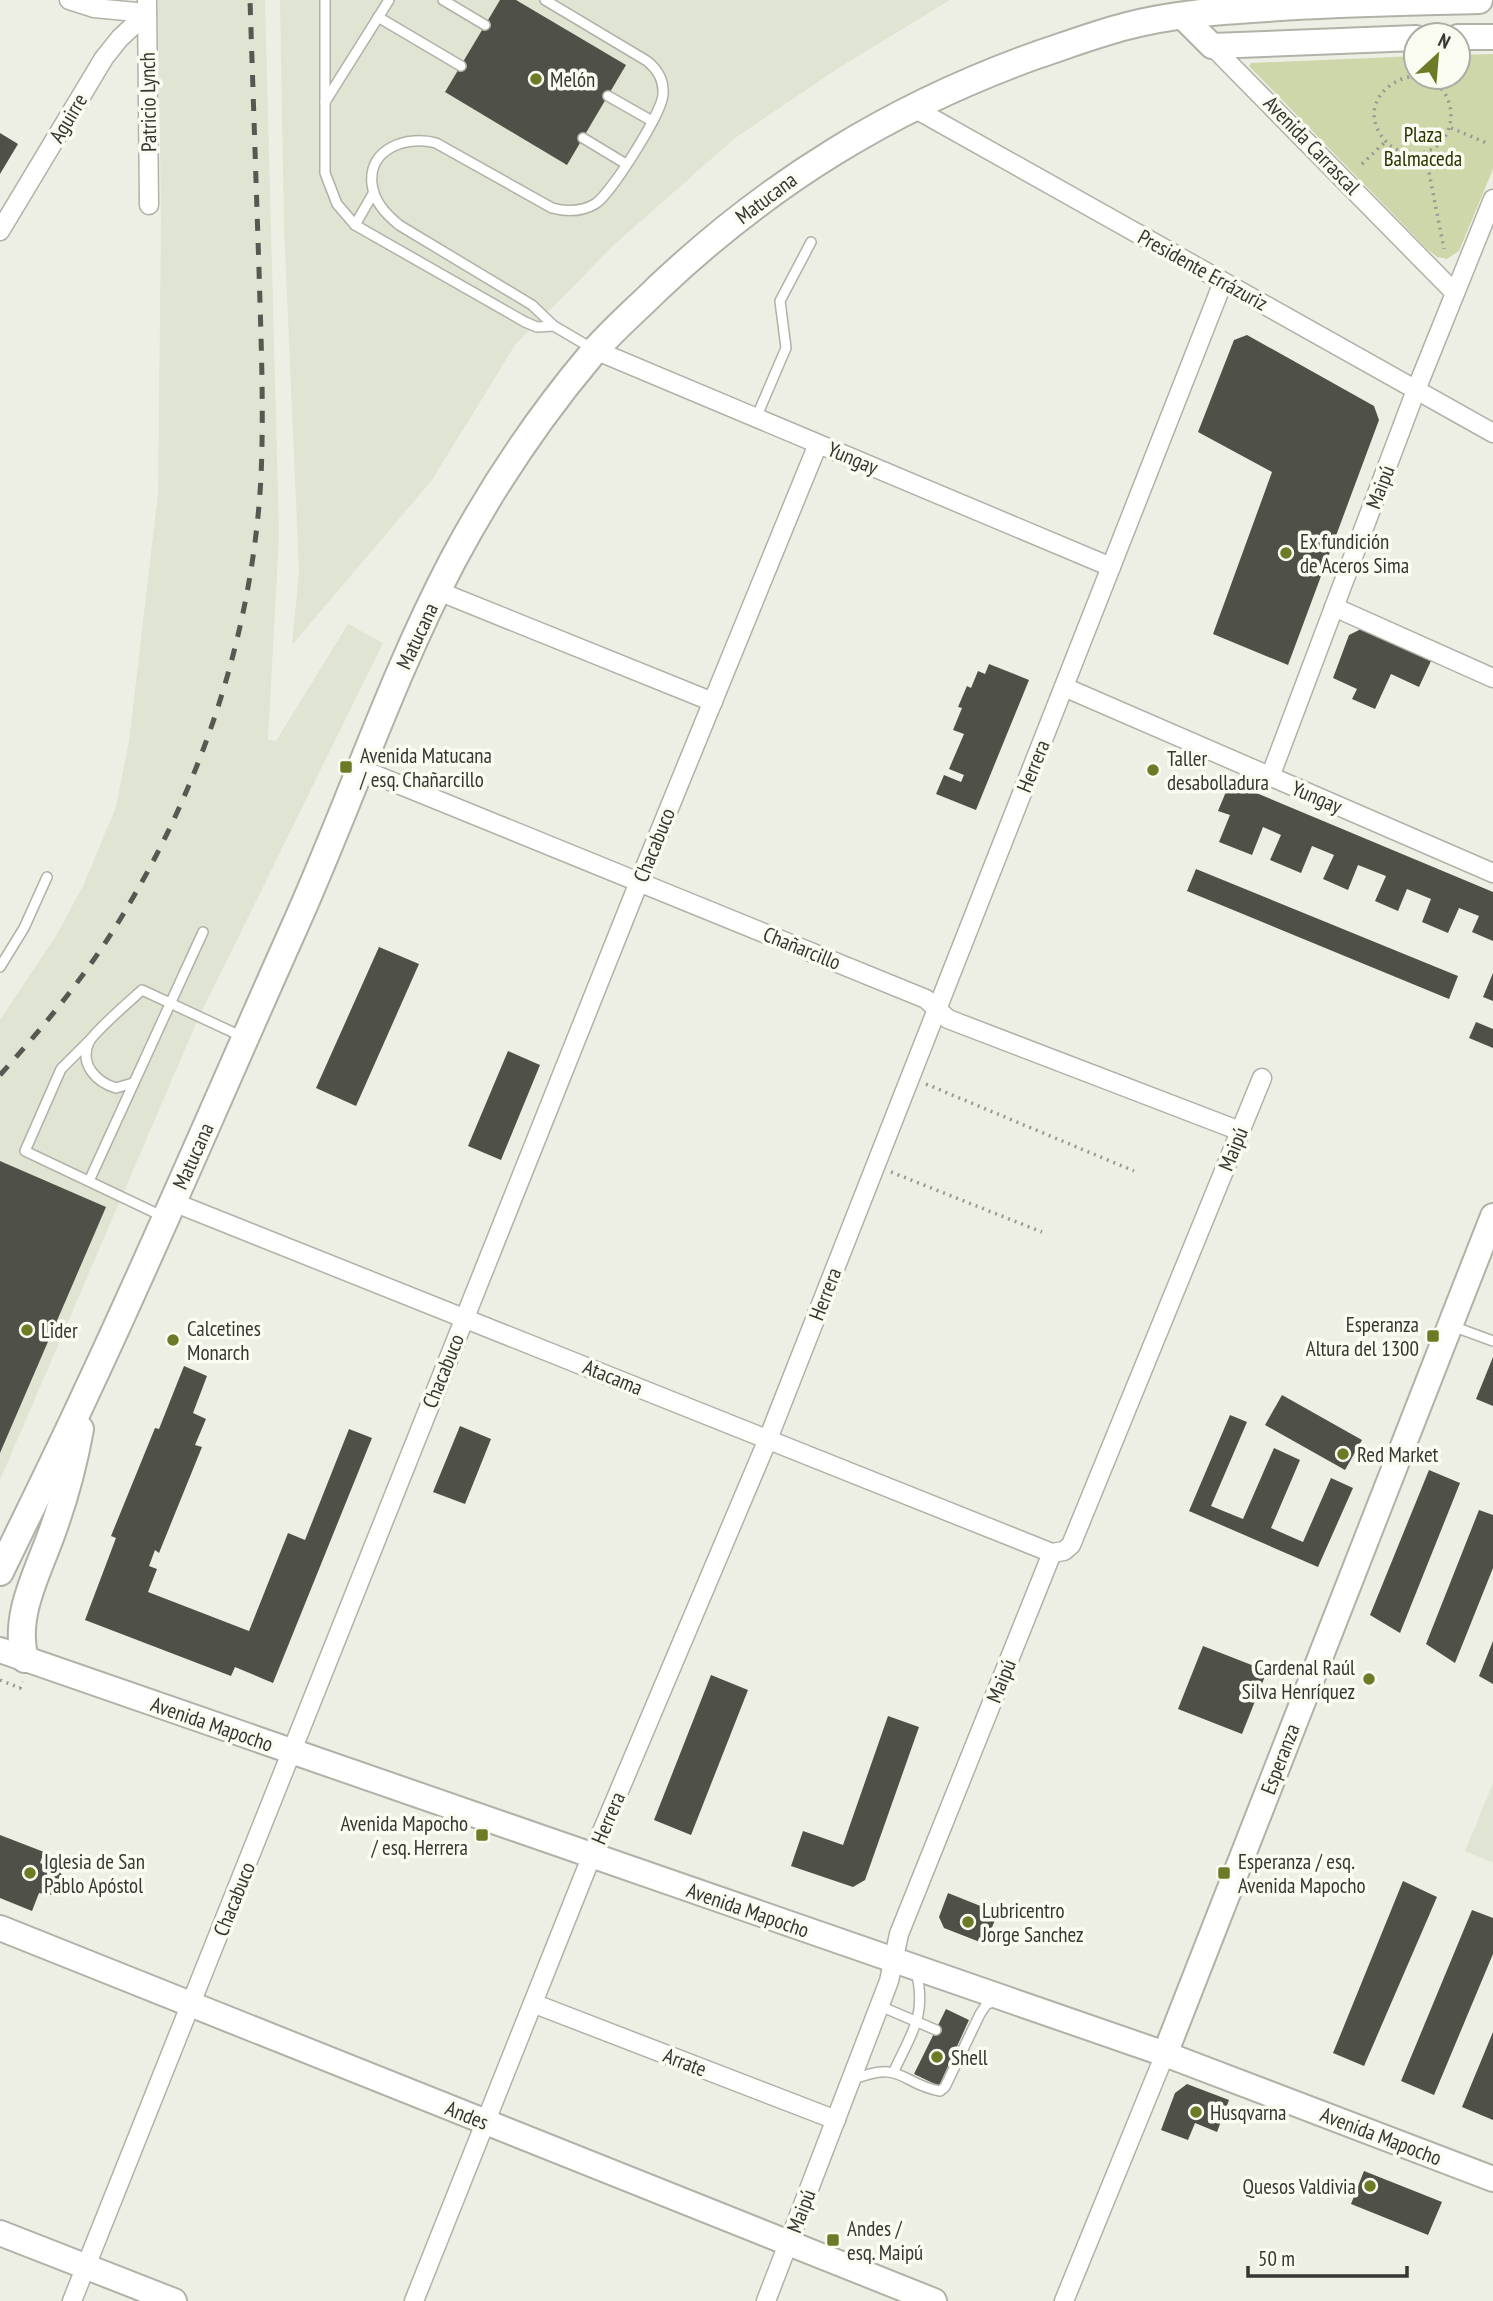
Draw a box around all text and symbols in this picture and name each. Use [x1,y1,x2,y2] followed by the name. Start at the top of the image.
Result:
[1402,21,1472,91] north arrow
[1435,28,1454,54] text: N
[134,52,162,152] street label: Patricio Lynch
[550,66,595,93] place label: Melón
[528,71,544,87] marker: Melón
[43,88,93,148] street label: Aguirre
[1258,90,1366,200] street label: Avenida Carrascal
[1384,121,1462,172] park label: Plaza Balmaceda
[730,166,802,230] street label: Matucana
[1133,223,1273,317] street label: Presidente Errázuriz
[824,435,882,481] street label: Yungay
[1359,461,1401,513] street label: Maipú
[1300,528,1409,579] place label: Ex fundición de Aceros Sima
[1278,545,1294,561] marker: Ex fundición de Aceros Sima
[390,598,444,674] street label: Matucana
[1010,736,1056,796] street label: Herrera
[359,742,492,793] place label: Avenida Matucana / esq. Chañarcillo
[1167,745,1269,796] place label: Taller desabolladura
[338,759,354,775] marker: Avenida Matucana / esq. Chañarcillo
[1145,762,1161,778] marker: Taller desabolladura
[1288,774,1346,820] street label: Yungay
[627,804,681,886] street label: Chacabuco
[759,920,845,976] street label: Chañarcillo
[166,1118,220,1194] street label: Matucana
[1212,1123,1254,1175] street label: Maipú
[803,1264,847,1324] street label: Herrera
[1306,1311,1419,1362] place label: Esperanza Altura del 1300
[187,1315,261,1366] place label: Calcetines Monarch
[41,1317,78,1344] place label: Lider
[19,1322,35,1338] marker: Lider
[1425,1328,1441,1344] marker: Esperanza Altura del 1300
[416,1330,470,1412] street label: Chacabuco
[165,1332,181,1348] marker: Calcetines Monarch
[579,1353,647,1401] street label: Atacama
[1357,1441,1439,1468] place label: Red Market
[1335,1446,1351,1462] marker: Red Market
[1242,1654,1355,1705] place label: Cardenal Raúl Silva Henríquez
[980,1655,1022,1707] street label: Maipú
[1361,1671,1377,1687] marker: Cardenal Raúl Silva Henríquez
[147,1690,277,1758] street label: Avenida Mapocho
[1254,1720,1306,1798] street label: Esperanza
[585,1788,631,1848] street label: Herrera
[340,1810,468,1861] place label: Avenida Mapocho / esq. Herrera
[474,1827,490,1843] marker: Avenida Mapocho / esq. Herrera
[44,1848,145,1899] place label: Iglesia de San Pablo Apóstol
[1238,1848,1366,1899] place label: Esperanza / esq. Avenida Mapocho
[207,1858,261,1940] street label: Chacabuco
[22,1865,38,1881] marker: Iglesia de San Pablo Apóstol
[1216,1865,1232,1881] marker: Esperanza / esq. Avenida Mapocho
[683,1876,813,1944] street label: Avenida Mapocho
[981,1897,1083,1948] place label: Lubricentro Jorge Sanchez
[960,1914,976,1930] marker: Lubricentro Jorge Sanchez
[660,2041,710,2083] street label: Arrate
[951,2044,988,2071] place label: Shell
[929,2049,945,2065] marker: Shell
[442,2094,492,2136] street label: Andes
[1210,2099,1286,2126] place label: Husqvarna
[1317,2101,1445,2171] street label: Avenida Mapocho
[1188,2104,1204,2120] marker: Husqvarna
[1243,2173,1356,2200] place label: Quesos Valdivia
[1362,2178,1378,2194] marker: Quesos Valdivia
[780,2185,822,2237] street label: Maipú
[847,2215,923,2266] place label: Andes / esq. Maipú
[825,2232,841,2248] marker: Andes / esq. Maipú
[1248,2234,1407,2278] scale bar
[1258,2245,1295,2272] text: 50 m

